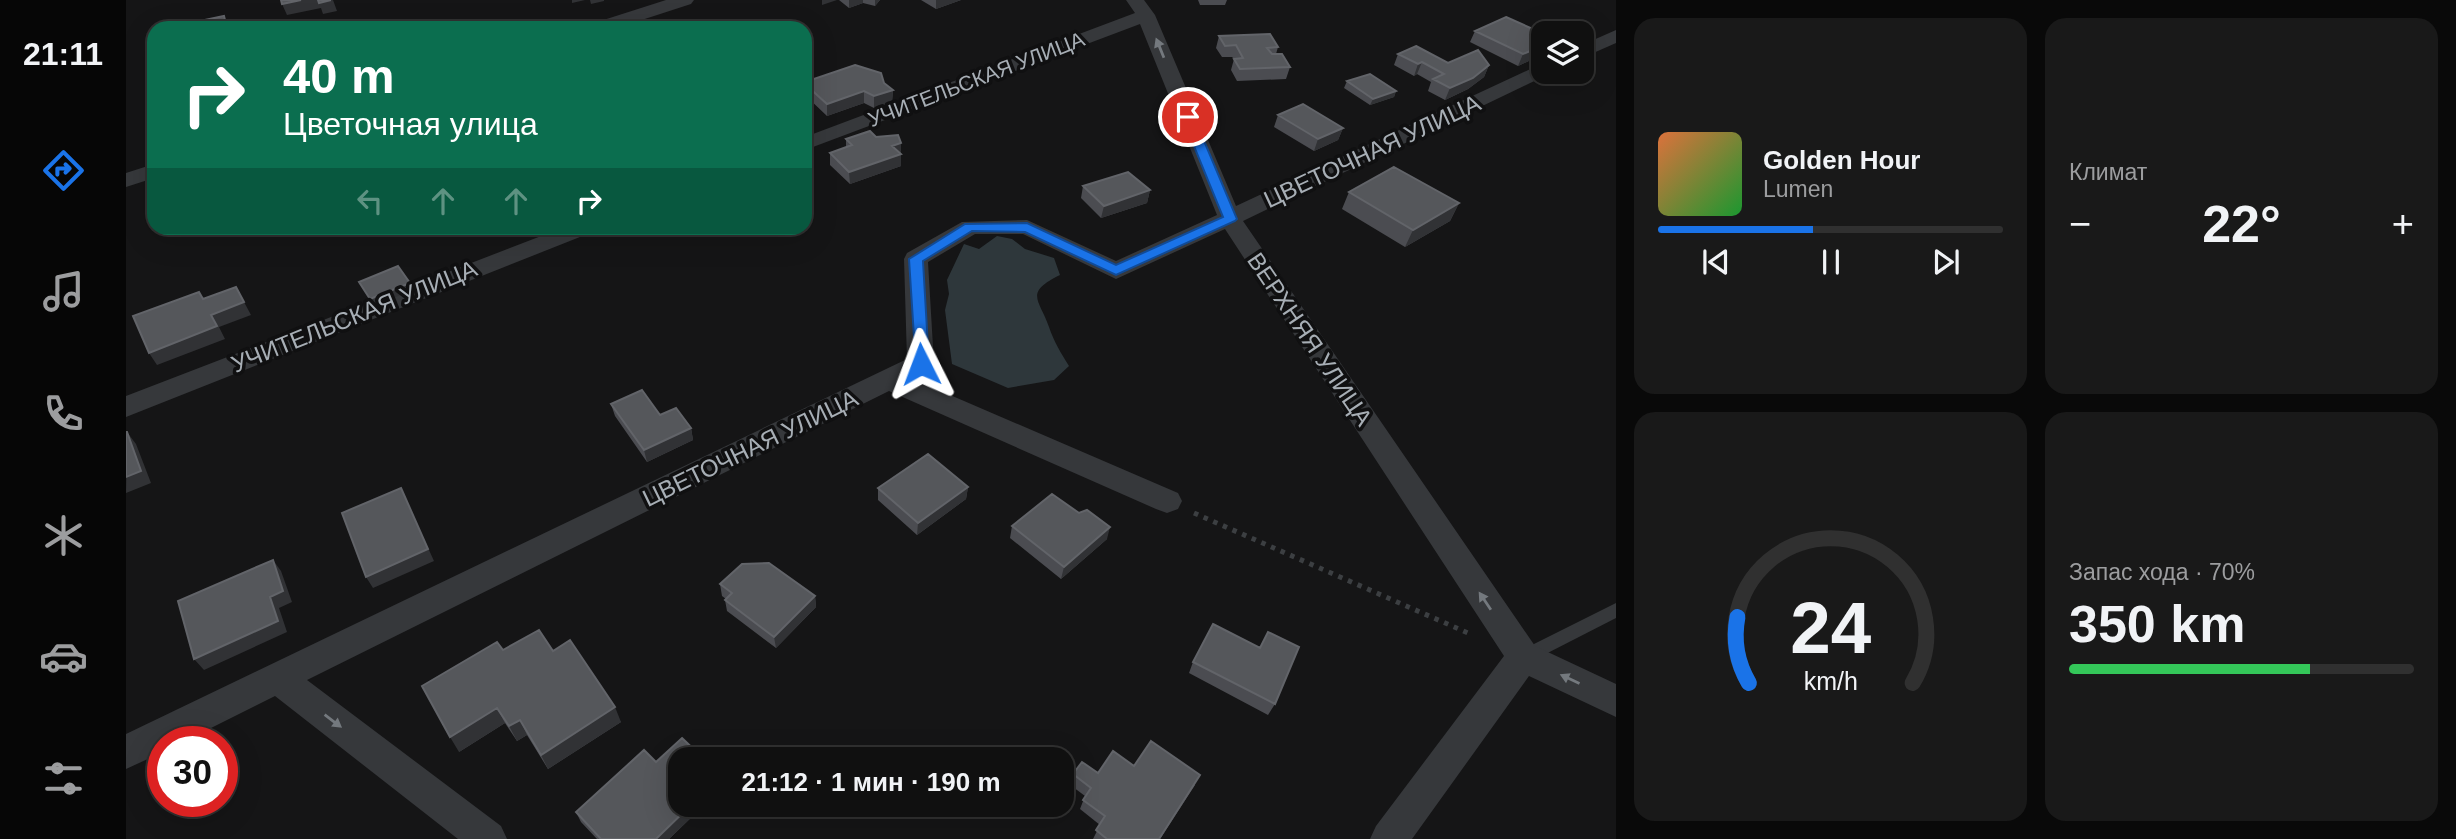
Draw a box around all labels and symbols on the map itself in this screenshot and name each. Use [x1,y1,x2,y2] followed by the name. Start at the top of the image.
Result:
[865,27,1087,131] street label: УЧИТЕЛЬСКАЯ УЛИЦА
[1154,37,1165,58] one-way arrow
[1158,87,1218,147] pin
[1259,89,1485,213] street label: ЦВЕТОЧНАЯ УЛИЦА
[1242,247,1378,431] street label: ВЕРХНЯЯ УЛИЦА
[227,254,481,378] street label: УЧИТЕЛЬСКАЯ УЛИЦА
[884,327,958,401] position arrow
[638,384,862,512] street label: ЦВЕТОЧНАЯ УЛИЦА
[1479,591,1492,610] one-way arrow
[1560,674,1580,685] one-way arrow
[324,713,342,728] one-way arrow
[147,726,238,817] speed limit sign: 30

